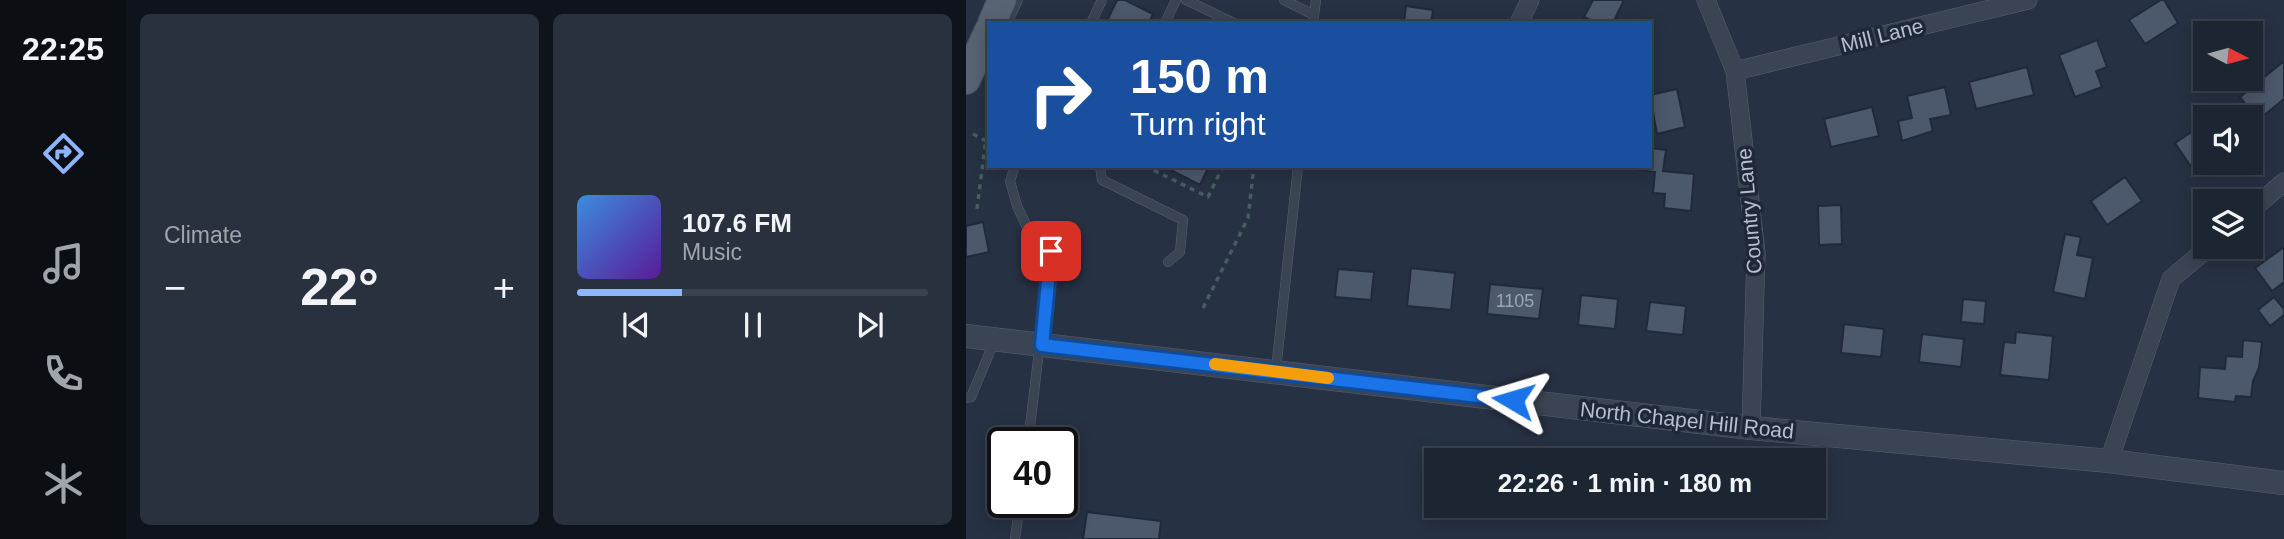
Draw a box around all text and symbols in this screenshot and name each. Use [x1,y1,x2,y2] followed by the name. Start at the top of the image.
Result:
[1838,14,1926,56] street label: Mill Lane
[2193,21,2263,91] north arrow
[2193,21,2263,259] map controls
[22,31,104,67] text: 22:25
[1015,49,1106,140] icon: right
[1130,49,1269,103] text: 150 m
[2193,105,2263,175] button: sound
[1130,106,1266,142] text: Turn right
[39,129,88,178] icon: directions
[1732,147,1766,275] street label: Country Lane
[2193,189,2263,259] button: layers
[682,208,792,238] text: 107.6 FM
[1021,221,1081,281] pin
[164,222,242,248] text: Climate
[1032,232,1070,270] icon: arrive
[39,239,88,288] icon: music
[682,239,742,265] text: Music
[300,258,379,316] text: 22°
[164,267,186,309] text: −
[493,267,515,309] text: +
[1496,291,1534,311] house number: 1105
[617,306,655,344] icon: previous
[734,306,772,344] icon: pause
[851,306,889,344] icon: next
[39,349,88,398] icon: phone
[1476,363,1550,437] position arrow
[1579,397,1795,443] street label: North Chapel Hill Road
[987,427,1078,518] speed limit sign: 40
[39,459,88,508] icon: climate
[1498,468,1752,498] text: 22:26 · 1 min · 180 m

